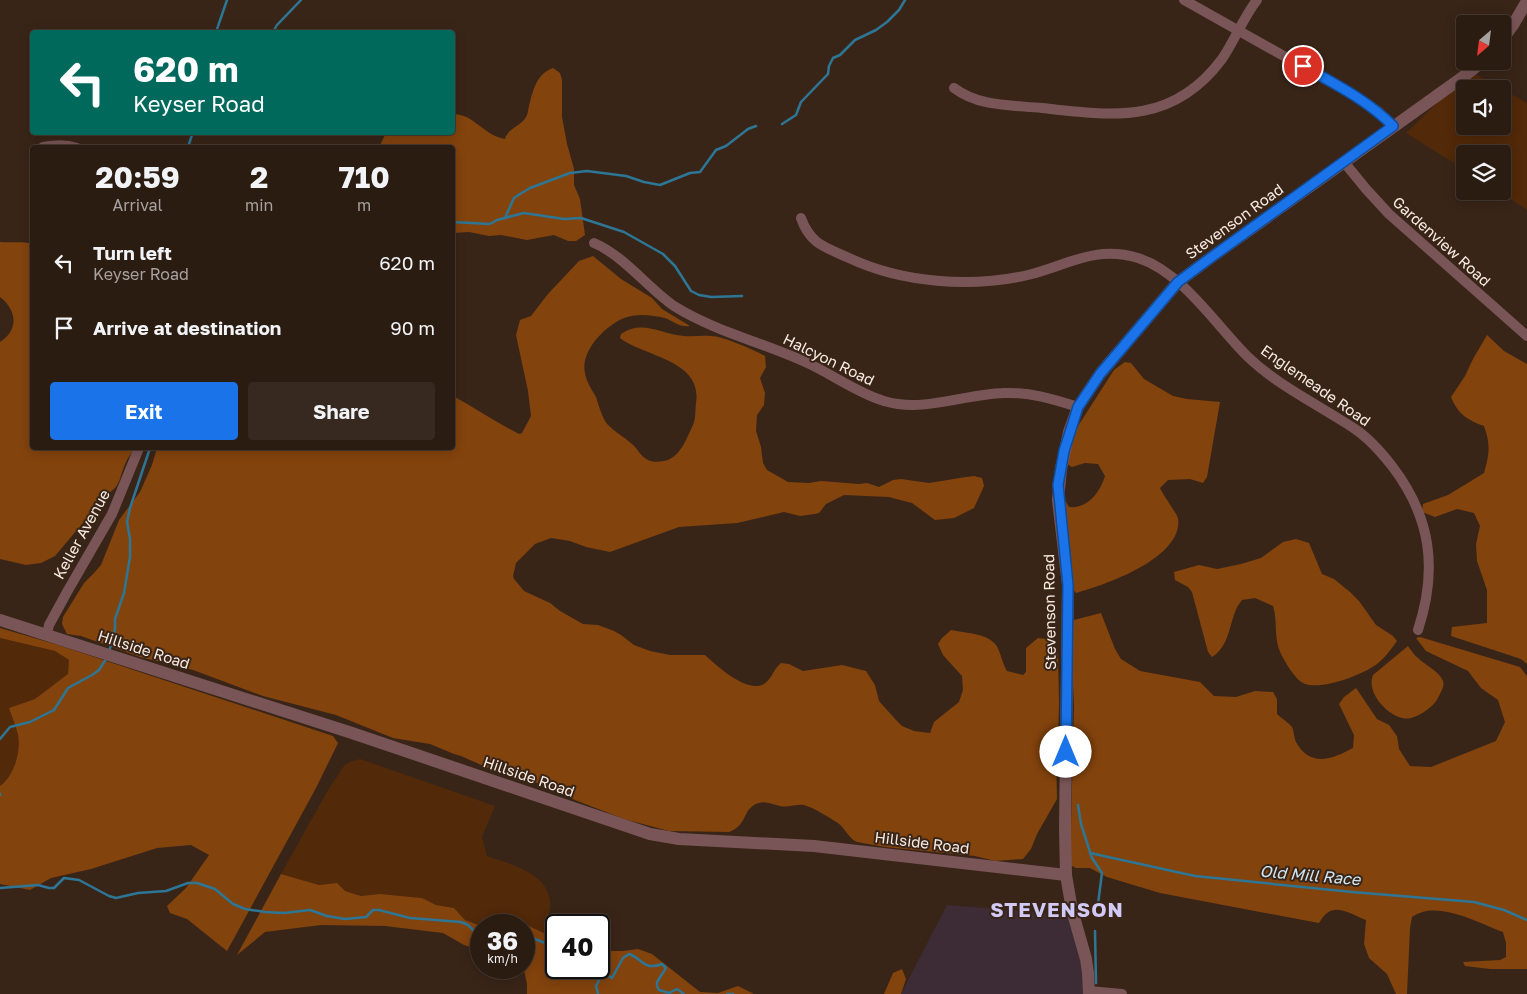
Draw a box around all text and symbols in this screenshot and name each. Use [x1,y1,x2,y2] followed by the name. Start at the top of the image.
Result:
[1456,15,1511,70] north arrow
[1456,15,1511,200] map controls
[1282,45,1324,87] pin
[133,48,239,90] text: 620 m
[50,50,115,115] icon: left
[1289,52,1317,80] icon: arrive
[1456,80,1511,135] button: sound
[133,90,265,117] text: Keyser Road
[1456,145,1511,200] button: layers
[95,159,180,195] text: 20:59
[250,159,268,195] text: 2
[339,159,390,195] text: 710
[1182,180,1286,262] street label: Stevenson Road
[1389,192,1495,290] street label: Gardenview Road
[112,195,163,215] text: Arrival
[245,195,273,215] text: min
[357,195,371,215] text: m
[93,241,172,264] text: Turn left
[50,249,78,277] icon: left
[379,251,435,274] text: 620 m
[93,264,189,284] text: Keyser Road
[50,314,78,342] icon: arrive
[93,316,281,339] text: Arrive at destination
[390,316,435,339] text: 90 m
[780,329,878,389] street label: Halcyon Road
[1258,340,1374,430] street label: Englemeade Road
[50,382,238,440] button: Exit
[248,382,435,440] button: Share
[49,486,113,582] street label: Keller Avenue
[1039,554,1059,670] street label: Stevenson Road
[96,626,192,672] street label: Hillside Road
[1039,725,1091,777] position arrow
[481,752,577,800] street label: Hillside Road
[874,827,970,857] street label: Hillside Road
[1259,861,1363,889] water label: Old Mill Race
[990,897,1124,921] district label: STEVENSON
[545,914,610,979] speed limit sign: 40
[487,925,518,956] text: 36
[487,951,518,966] text: km/h

